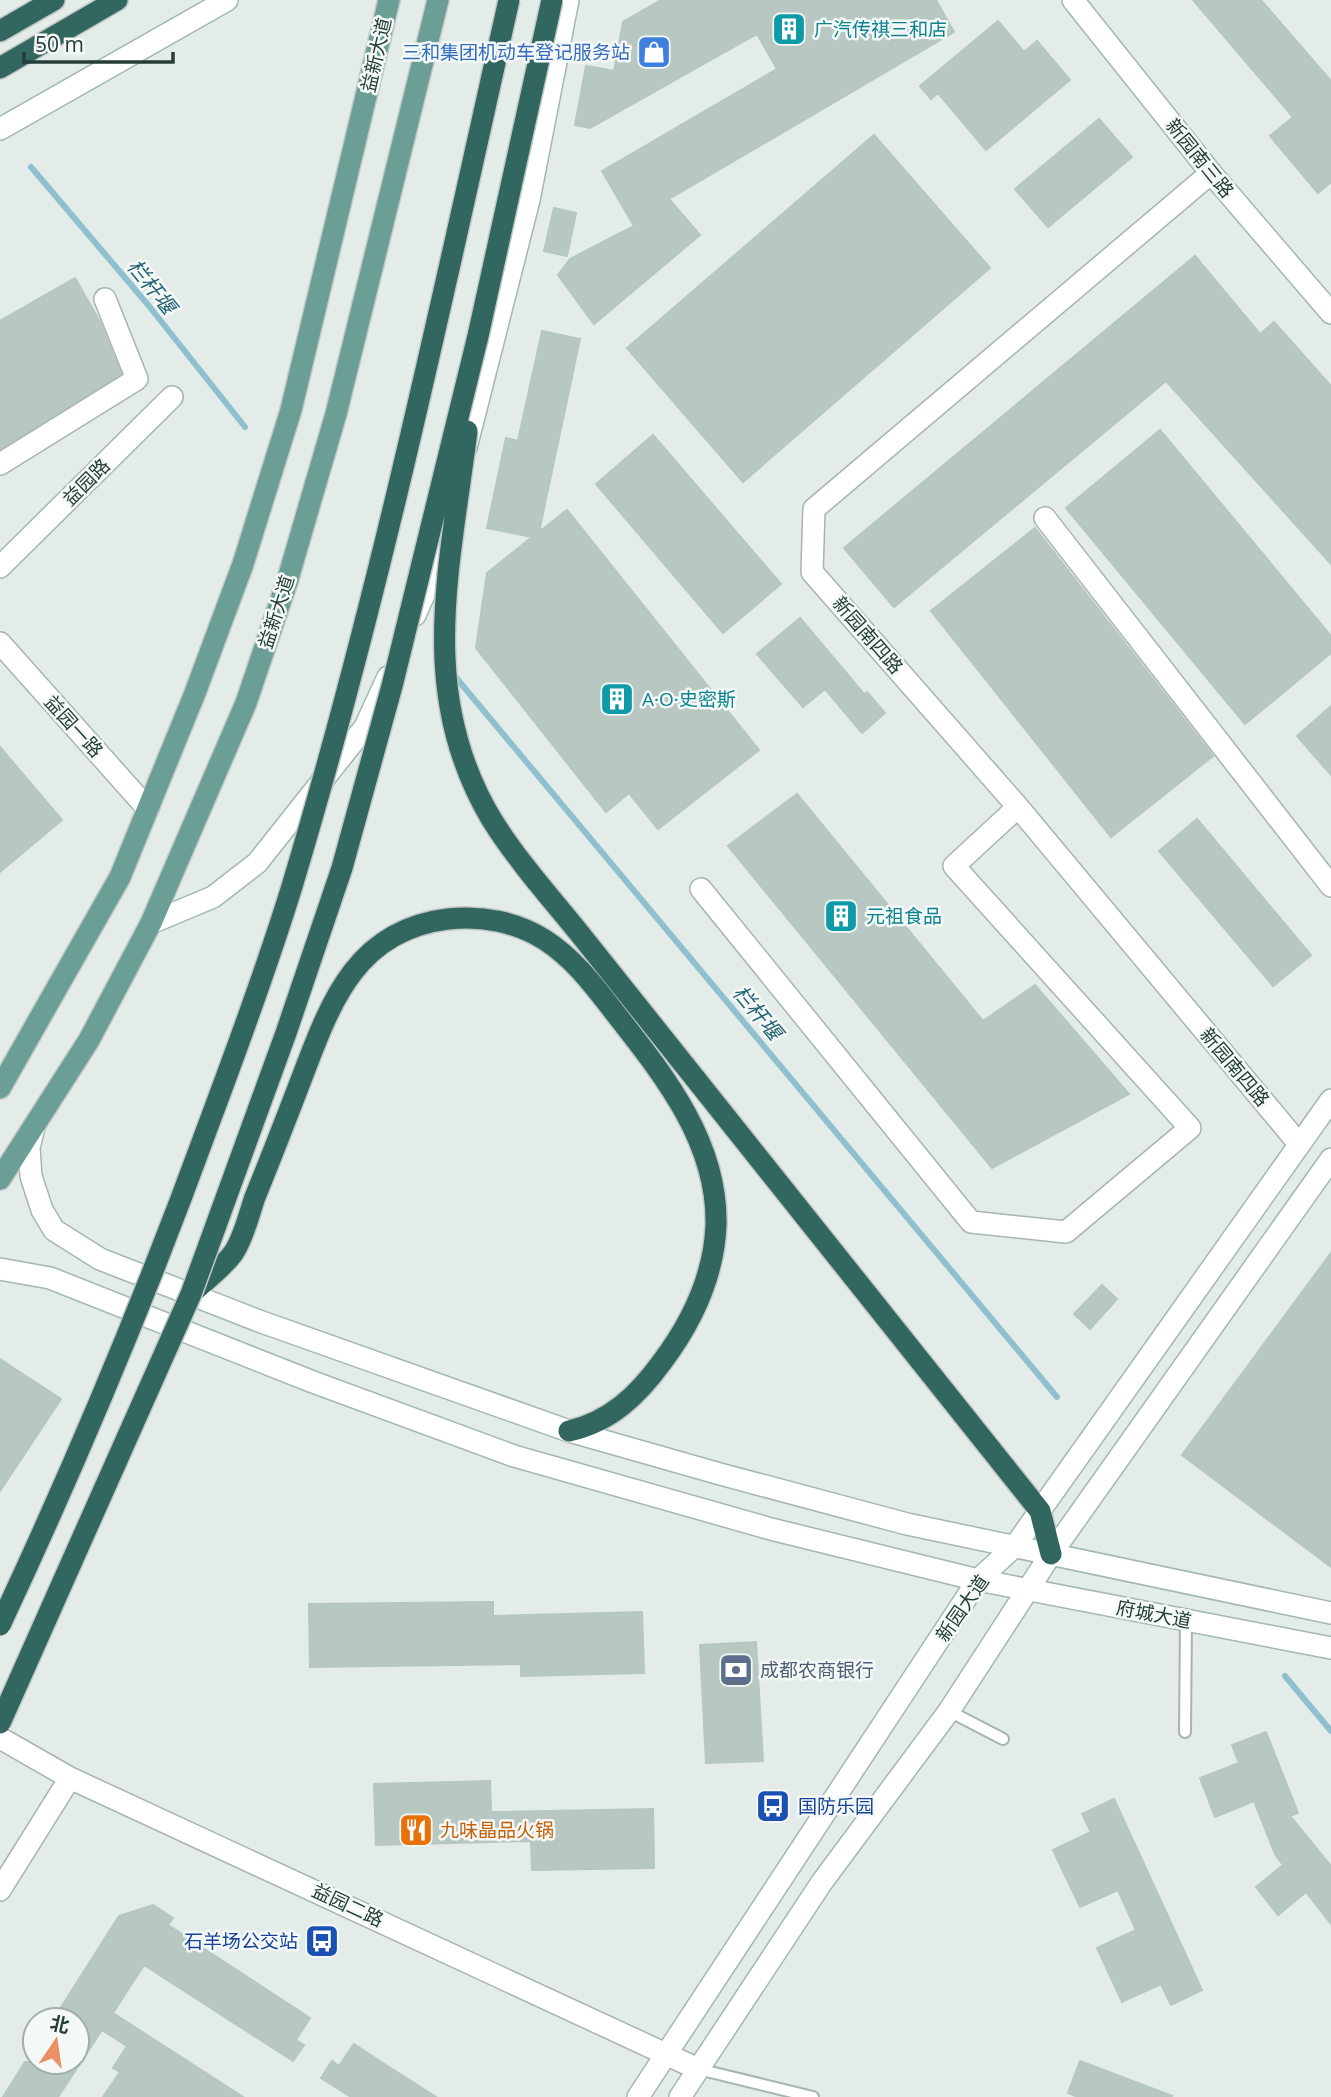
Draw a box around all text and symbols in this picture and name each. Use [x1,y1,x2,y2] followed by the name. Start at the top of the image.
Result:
[770,10,808,48] building icon: 广汽传祺三和店
[355,15,397,95] street label: 益新大道
[814,16,947,42] place label: 广汽传祺三和店
[24,21,173,65] scale bar
[35,30,84,58] text: 50 m
[635,33,673,71] shop icon: 三和集团机动车登记服务站
[402,39,630,65] place label: 三和集团机动车登记服务站
[1160,113,1240,203] street label: 新园南三路
[121,253,185,322] water label: 栏杆堰
[57,453,115,511] street label: 益园路
[252,572,300,652] street label: 益新大道
[827,591,909,679] street label: 新园南四路
[598,680,636,718] building icon: A·O·史密斯
[642,686,736,712] place label: A·O·史密斯
[39,689,109,763] street label: 益园一路
[822,897,860,935] building icon: 元祖食品
[866,903,942,929] place label: 元祖食品
[727,979,791,1047] water label: 栏杆堰
[1195,1022,1275,1112] street label: 新园南四路
[930,1569,994,1647] street label: 新园大道
[1114,1594,1194,1634] street label: 府城大道
[717,1651,755,1689] bank icon: 成都农商银行
[760,1657,874,1683] place label: 成都农商银行
[754,1787,792,1825] bus stop icon: 国防乐园
[798,1793,874,1819] place label: 国防乐园
[397,1811,435,1849] restaurant icon: 九味晶品火锅
[440,1817,554,1843] place label: 九味晶品火锅
[308,1877,388,1933] street label: 益园二路
[303,1922,341,1960] bus stop icon: 石羊场公交站
[184,1928,298,1954] place label: 石羊场公交站
[21,2006,91,2076] north arrow
[48,2010,72,2039] text: 北

